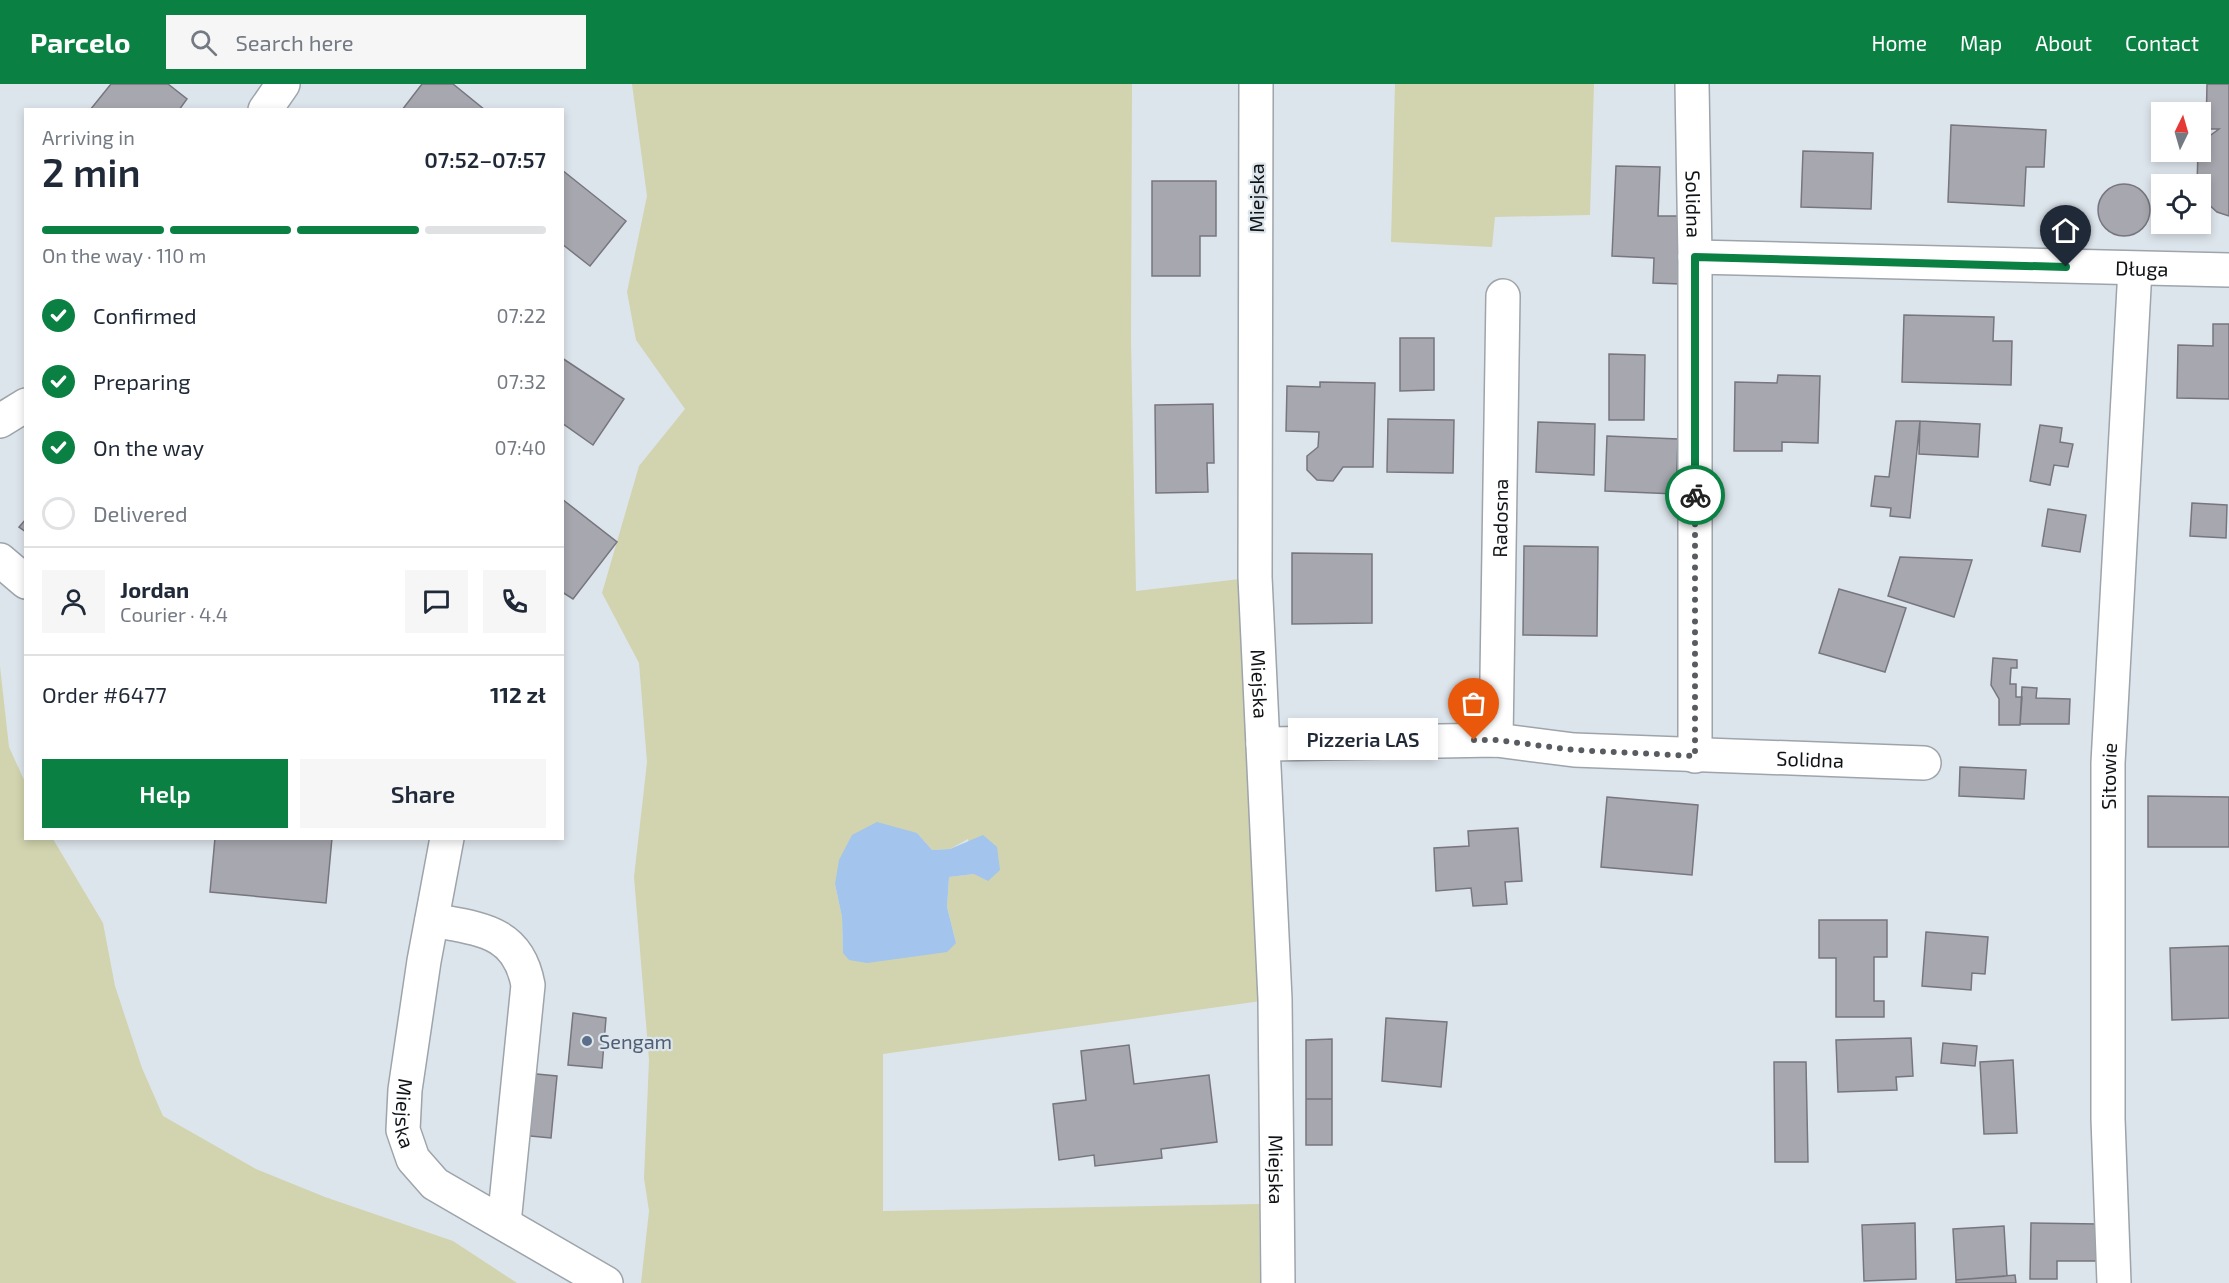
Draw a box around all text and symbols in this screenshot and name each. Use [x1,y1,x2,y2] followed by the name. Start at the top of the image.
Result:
[166,15,586,69] search box
[30,25,130,59] text: Parcelo
[187,26,220,59] icon: search
[235,29,354,55] text: Search here
[1871,30,1927,55] text: Home
[1960,30,2002,55] text: Map
[2035,30,2092,55] text: About
[2125,30,2199,55] text: Contact
[2151,102,2211,162] north arrow
[2151,102,2211,234] map controls
[42,125,135,149] text: Arriving in
[424,146,546,172] text: 07:52–07:57
[42,148,141,195] text: 2 min
[1244,163,1268,233] street label: Miejska
[1681,170,1707,238] street label: Solidna
[2151,174,2211,234] button: locate
[2040,205,2091,267] pin
[2049,214,2082,247] icon: home
[42,243,206,267] text: On the way · 110 m
[2115,255,2169,281] street label: Długa
[42,299,75,332] icon: check
[93,302,197,328] text: Confirmed
[497,303,546,327] text: 07:22
[42,365,75,398] icon: check
[93,368,191,394] text: Preparing
[497,369,546,393] text: 07:32
[42,431,75,464] icon: check
[93,434,204,460] text: On the way
[495,435,546,459] text: 07:40
[1665,465,1725,525] courier
[1487,478,1512,558] street label: Radosna
[1679,479,1712,512] icon: bike
[93,500,188,526] text: Delivered
[42,570,105,633] button: person
[405,570,468,633] button: chat
[483,570,546,633] button: phone
[120,576,189,602] text: Jordan
[120,602,228,626] text: Courier · 4.4
[1246,649,1274,719] street label: Miejska
[1448,678,1499,740] pin
[42,681,167,707] text: Order #6477
[490,681,546,707] text: 112 zł
[1457,687,1490,720] icon: bag
[1288,719,1438,761] callout: Pizzeria LAS
[1306,727,1420,751] text: Pizzeria LAS
[2096,742,2121,810] street label: Sitowie
[1776,746,1844,772] street label: Solidna
[42,759,288,828] button: Help
[300,759,546,828] button: Share
[599,1029,672,1053] place label: Sengam
[580,1034,594,1048] marker: Sengam
[391,1077,420,1151] street label: Miejska
[1264,1135,1289,1204] street label: Miejska

